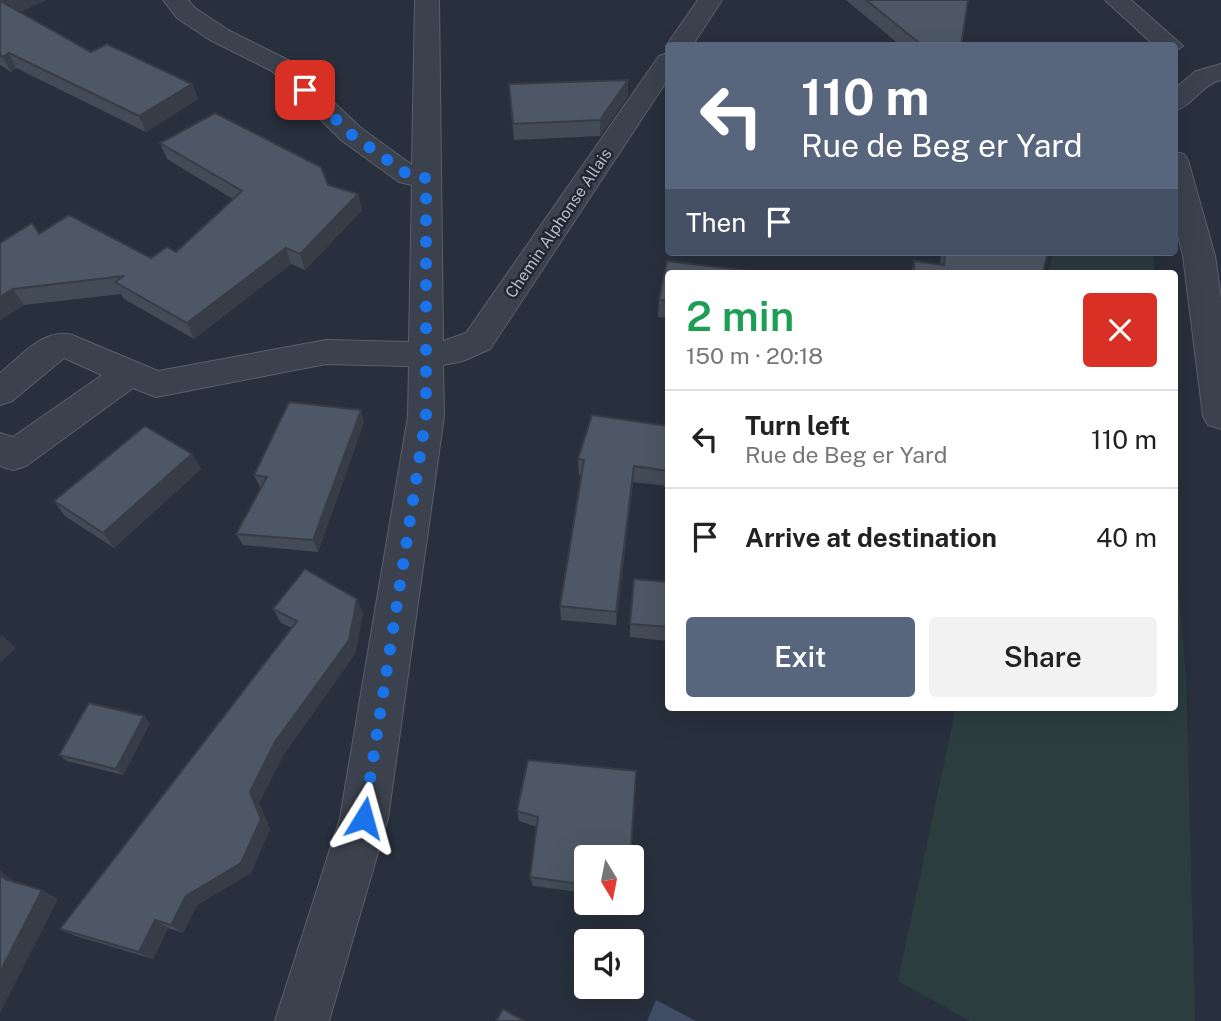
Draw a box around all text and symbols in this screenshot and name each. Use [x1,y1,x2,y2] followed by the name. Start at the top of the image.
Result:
[275,60,335,120] pin
[801,68,929,126] text: 110 m
[686,70,777,161] icon: left
[286,71,324,109] icon: arrive
[801,127,1083,164] text: Rue de Beg er Yard
[501,145,615,302] street label: Chemin Alphonse Allais
[760,203,798,241] icon: arrive
[686,207,746,238] text: Then
[686,291,794,340] text: 2 min
[1083,293,1157,367] button: close
[686,342,823,369] text: 150 m · 20:18
[745,410,850,441] text: Turn left
[686,420,724,458] icon: left
[1091,424,1157,455] text: 110 m
[745,441,947,468] text: Rue de Beg er Yard
[686,518,724,556] icon: arrive
[745,522,997,553] text: Arrive at destination
[1096,522,1157,553] text: 40 m
[686,617,915,697] button: Exit
[929,617,1157,697] button: Share
[327,781,401,855] position arrow
[574,845,644,915] north arrow
[574,845,644,999] map controls
[574,929,644,999] button: sound

